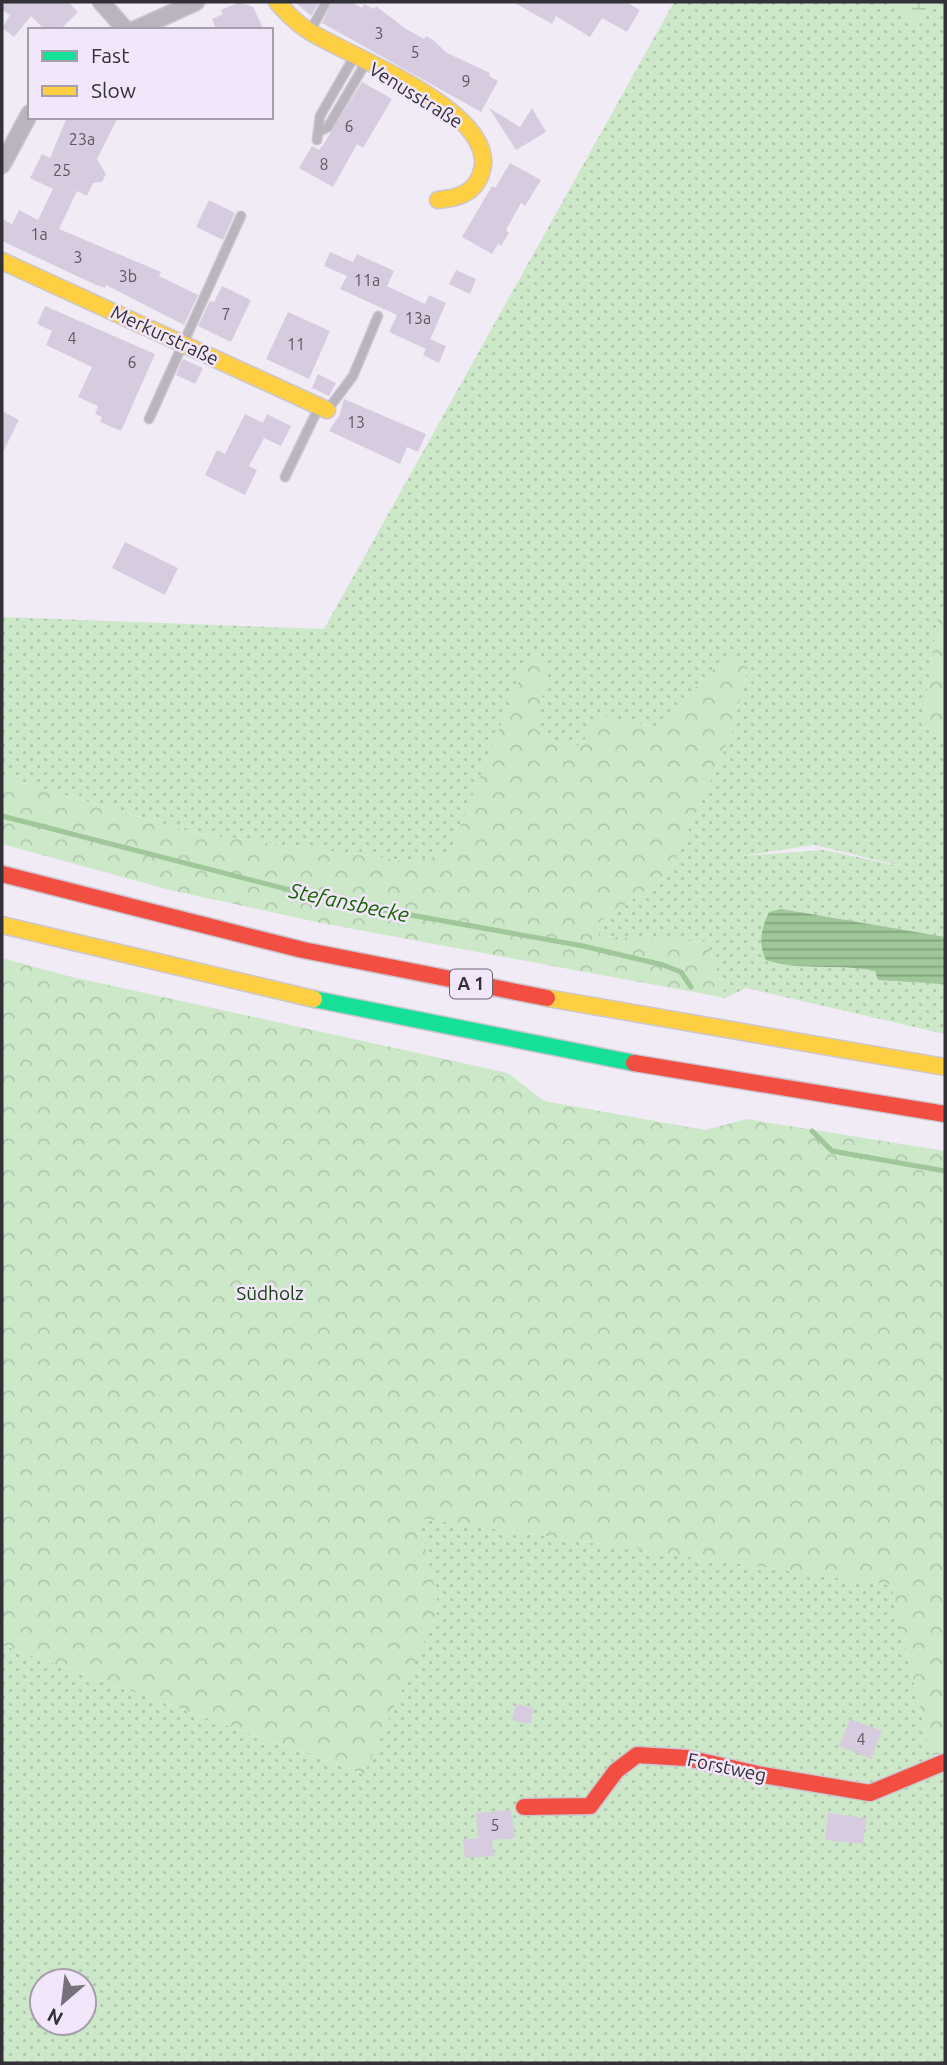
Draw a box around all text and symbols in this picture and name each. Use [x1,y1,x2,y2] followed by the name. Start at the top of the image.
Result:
[374,24,384,42] house number: 3
[28,28,273,119] legend
[91,43,129,67] text: Fast
[410,43,420,61] house number: 5
[365,57,467,133] street label: Venusstraße
[461,72,471,90] house number: 9
[91,78,136,102] text: Slow
[344,117,354,135] house number: 6
[69,130,95,148] house number: 23a
[319,155,329,173] house number: 8
[53,161,71,179] house number: 25
[30,225,48,243] house number: 1a
[73,248,83,266] house number: 3
[119,267,137,285] house number: 3b
[354,271,380,289] house number: 11a
[108,300,222,370] street label: Merkurstraße
[221,305,231,323] house number: 7
[405,309,431,327] house number: 13a
[67,329,77,347] house number: 4
[287,335,305,353] house number: 11
[127,353,137,371] house number: 6
[347,413,365,431] house number: 13
[286,877,412,927] water label: Stefansbecke
[450,970,492,999] road number: A 1
[236,1282,304,1304] park label: Südholz
[856,1730,866,1748] house number: 4
[686,1748,768,1786] street label: Forstweg
[490,1816,500,1834] house number: 5
[28,1967,98,2037] north arrow
[44,2004,66,2030] text: N

